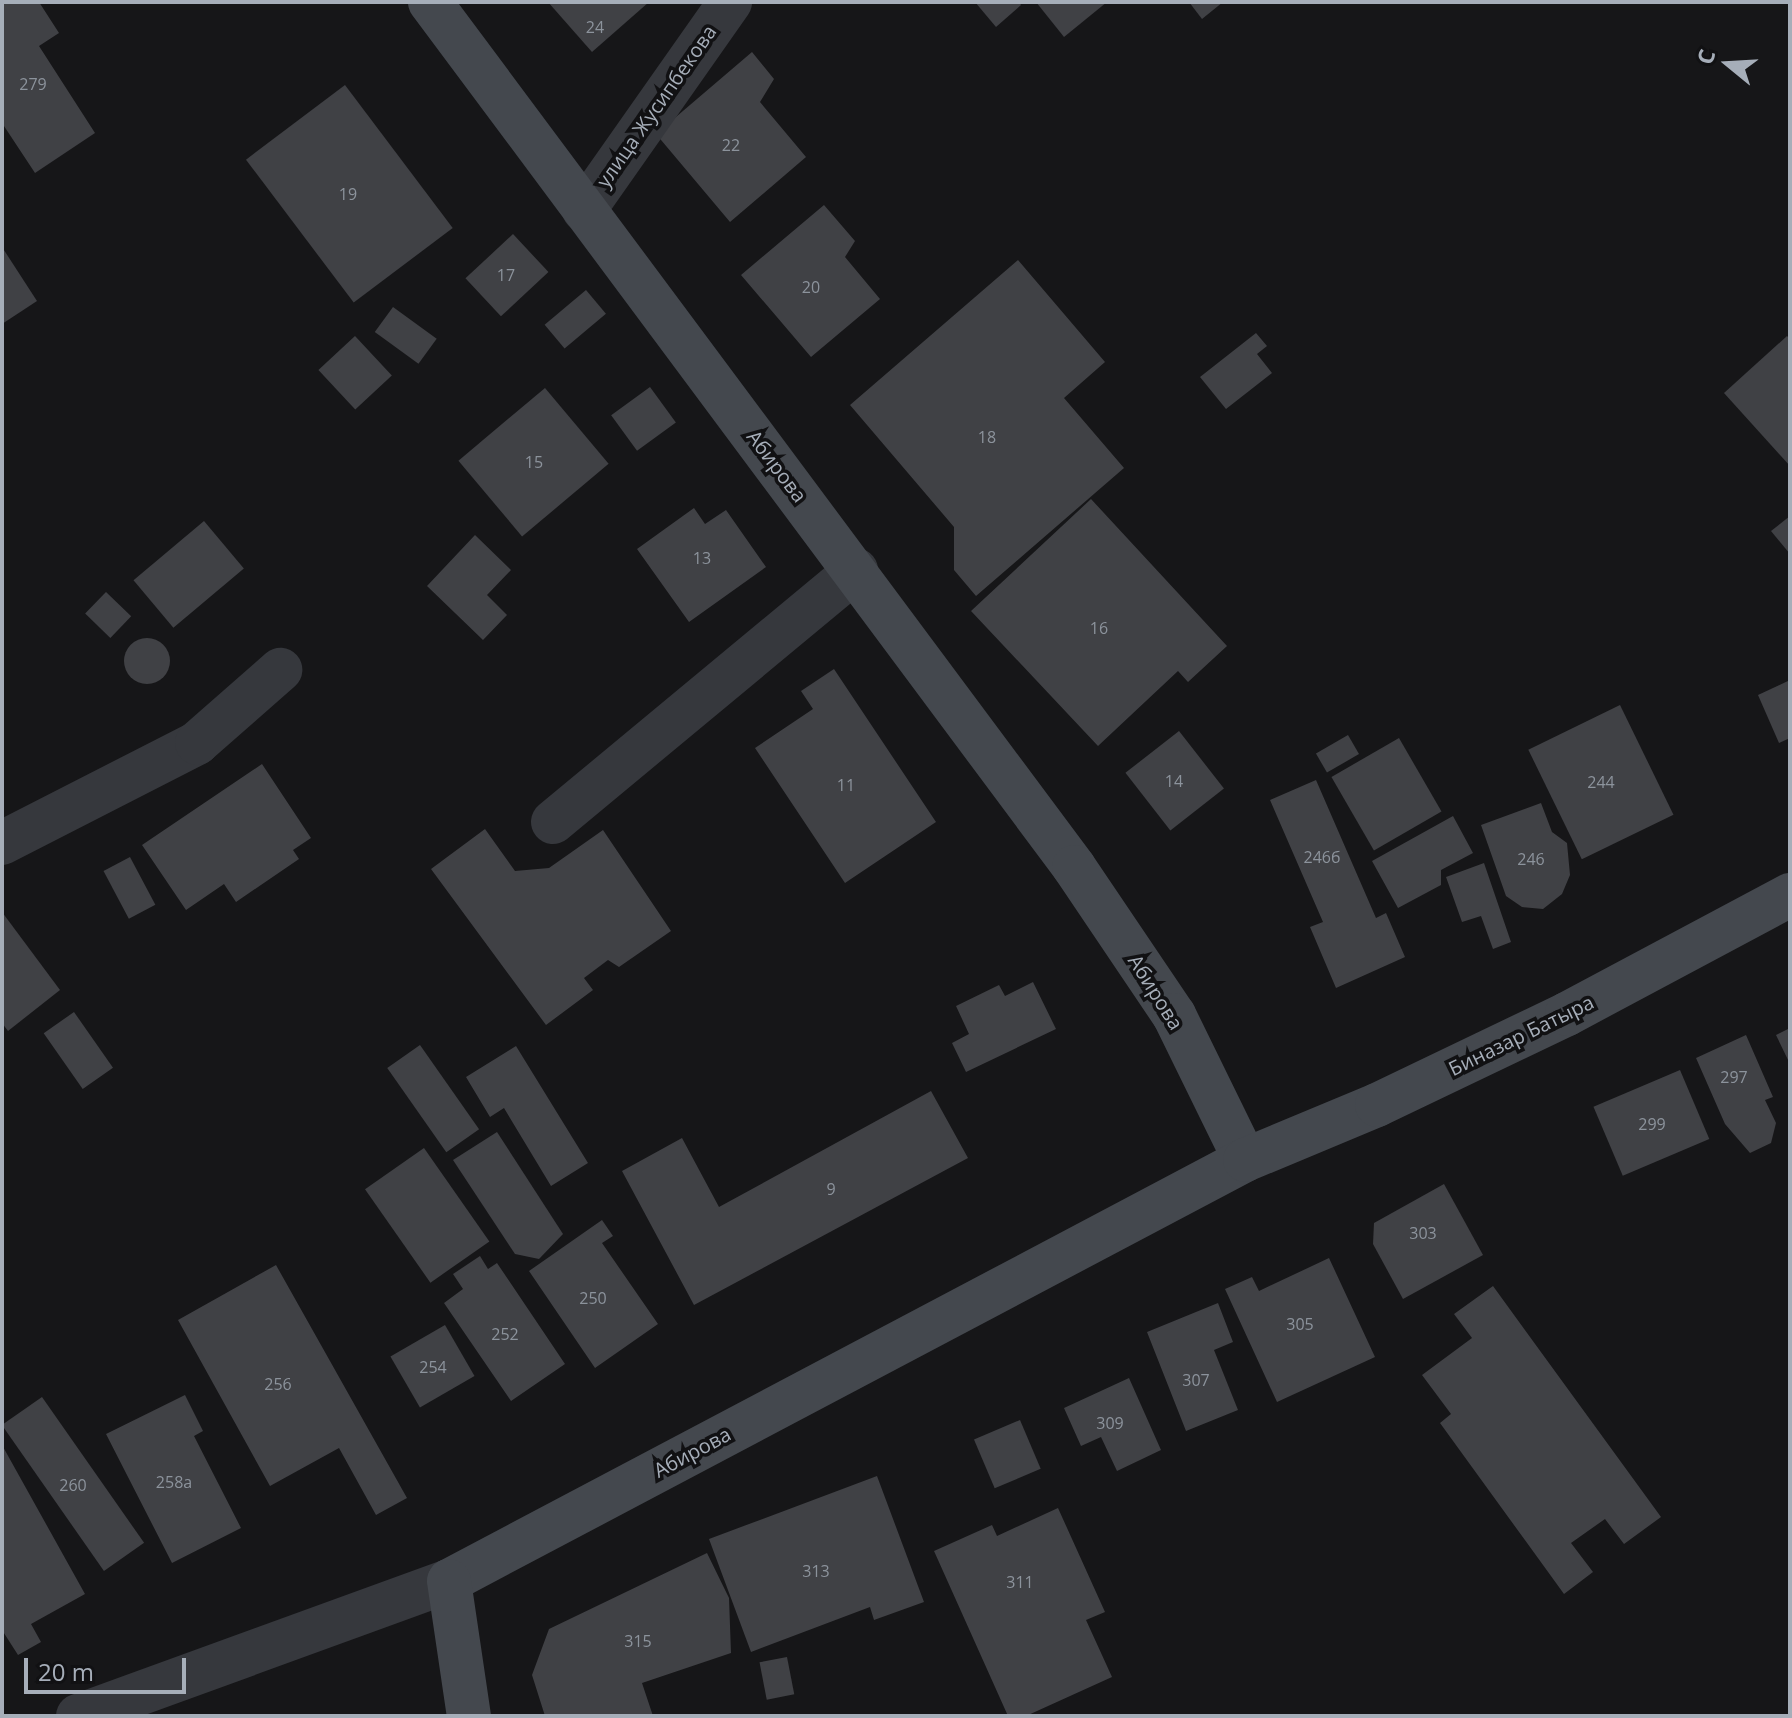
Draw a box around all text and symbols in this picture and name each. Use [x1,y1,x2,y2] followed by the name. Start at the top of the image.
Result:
[586,17,604,37] house number: 24
[591,20,721,192] street label: улица Жусипбекова
[1688,24,1768,104] north arrow
[1689,45,1722,68] text: С
[19,74,47,94] house number: 279
[722,135,740,155] house number: 22
[339,184,357,204] house number: 19
[497,265,515,285] house number: 17
[802,277,820,297] house number: 20
[742,425,812,507] street label: Абирова
[978,427,996,447] house number: 18
[525,452,543,472] house number: 15
[693,548,711,568] house number: 13
[1090,618,1108,638] house number: 16
[1165,771,1183,791] house number: 14
[1587,772,1615,792] house number: 244
[837,775,855,795] house number: 11
[1304,847,1340,867] house number: 246б
[1517,849,1545,869] house number: 246
[1124,950,1188,1034] street label: Абирова
[1445,989,1597,1081] street label: Биназар Батыра
[1720,1067,1748,1087] house number: 297
[1638,1114,1666,1134] house number: 299
[826,1179,836,1199] house number: 9
[1409,1223,1437,1243] house number: 303
[579,1288,607,1308] house number: 250
[1286,1314,1314,1334] house number: 305
[491,1324,519,1344] house number: 252
[419,1357,447,1377] house number: 254
[1182,1370,1210,1390] house number: 307
[264,1374,292,1394] house number: 256
[1096,1413,1124,1433] house number: 309
[649,1422,735,1482] street label: Абирова
[156,1472,192,1492] house number: 258а
[59,1475,87,1495] house number: 260
[802,1561,830,1581] house number: 313
[1006,1572,1034,1592] house number: 311
[624,1631,652,1651] house number: 315
[28,1642,190,1692] scale bar
[38,1655,94,1688] text: 20 m

